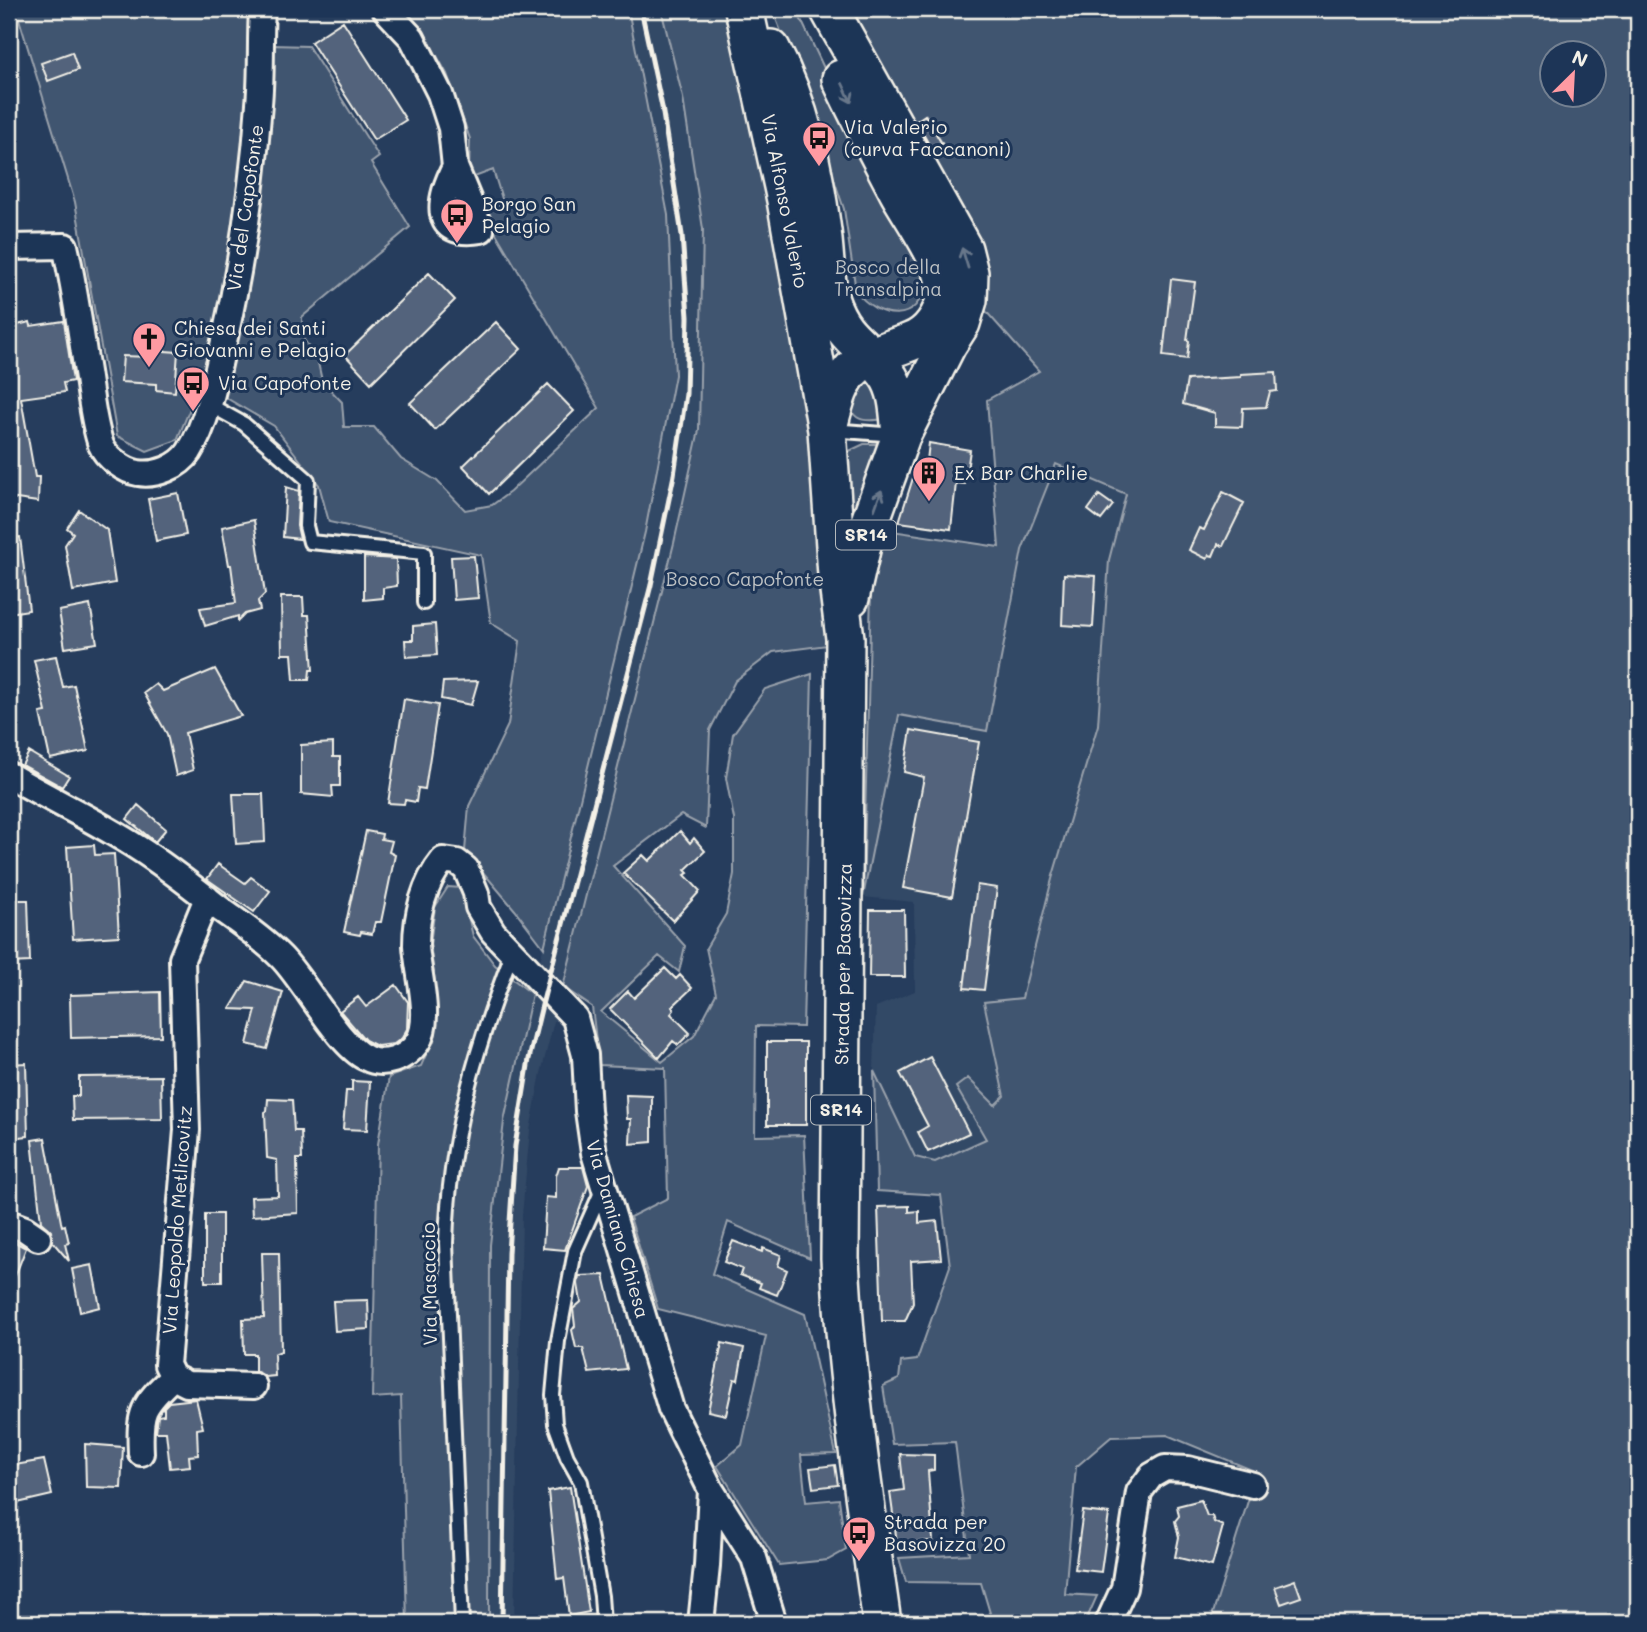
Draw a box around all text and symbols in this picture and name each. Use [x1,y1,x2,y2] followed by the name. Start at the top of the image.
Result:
[1538,38,1608,108] north arrow
[1568,44,1592,72] text: N
[841,82,854,103] one-way arrow
[756,112,815,290] street label: Via Alfonso Valerio
[844,114,1011,161] place label: Via Valerio (curva Faccanoni)
[800,119,838,168] bus stop icon: Via Valerio (curva Faccanoni)
[220,123,269,293] street label: Via del Capofonte
[482,191,576,238] place label: Borgo San Pelagio
[438,196,476,245] bus stop icon: Borgo San Pelagio
[958,248,970,270] one-way arrow
[834,254,942,301] park label: Bosco della Transalpina
[174,315,346,362] place label: Chiesa dei Santi Giovanni e Pelagio
[130,320,168,369] church icon: Chiesa dei Santi Giovanni e Pelagio
[174,364,212,413] bus stop icon: Via Capofonte
[218,370,352,395] place label: Via Capofonte
[910,454,948,503] building icon: Ex Bar Charlie
[954,460,1088,485] place label: Ex Bar Charlie
[872,490,885,512] one-way arrow
[836,520,896,550] road number: SR14
[666,566,824,591] park label: Bosco Capofonte
[828,863,857,1065] street label: Strada per Basovizza
[811,1096,871,1125] road number: SR14
[156,1105,197,1335] street label: Via Leopoldo Metlicovitz
[581,1137,656,1321] street label: Via Damiano Chiesa
[415,1222,442,1346] street label: Via Masaccio
[884,1509,1006,1556] place label: Strada per Basovizza 20
[840,1514,878,1563] bus stop icon: Strada per Basovizza 20

